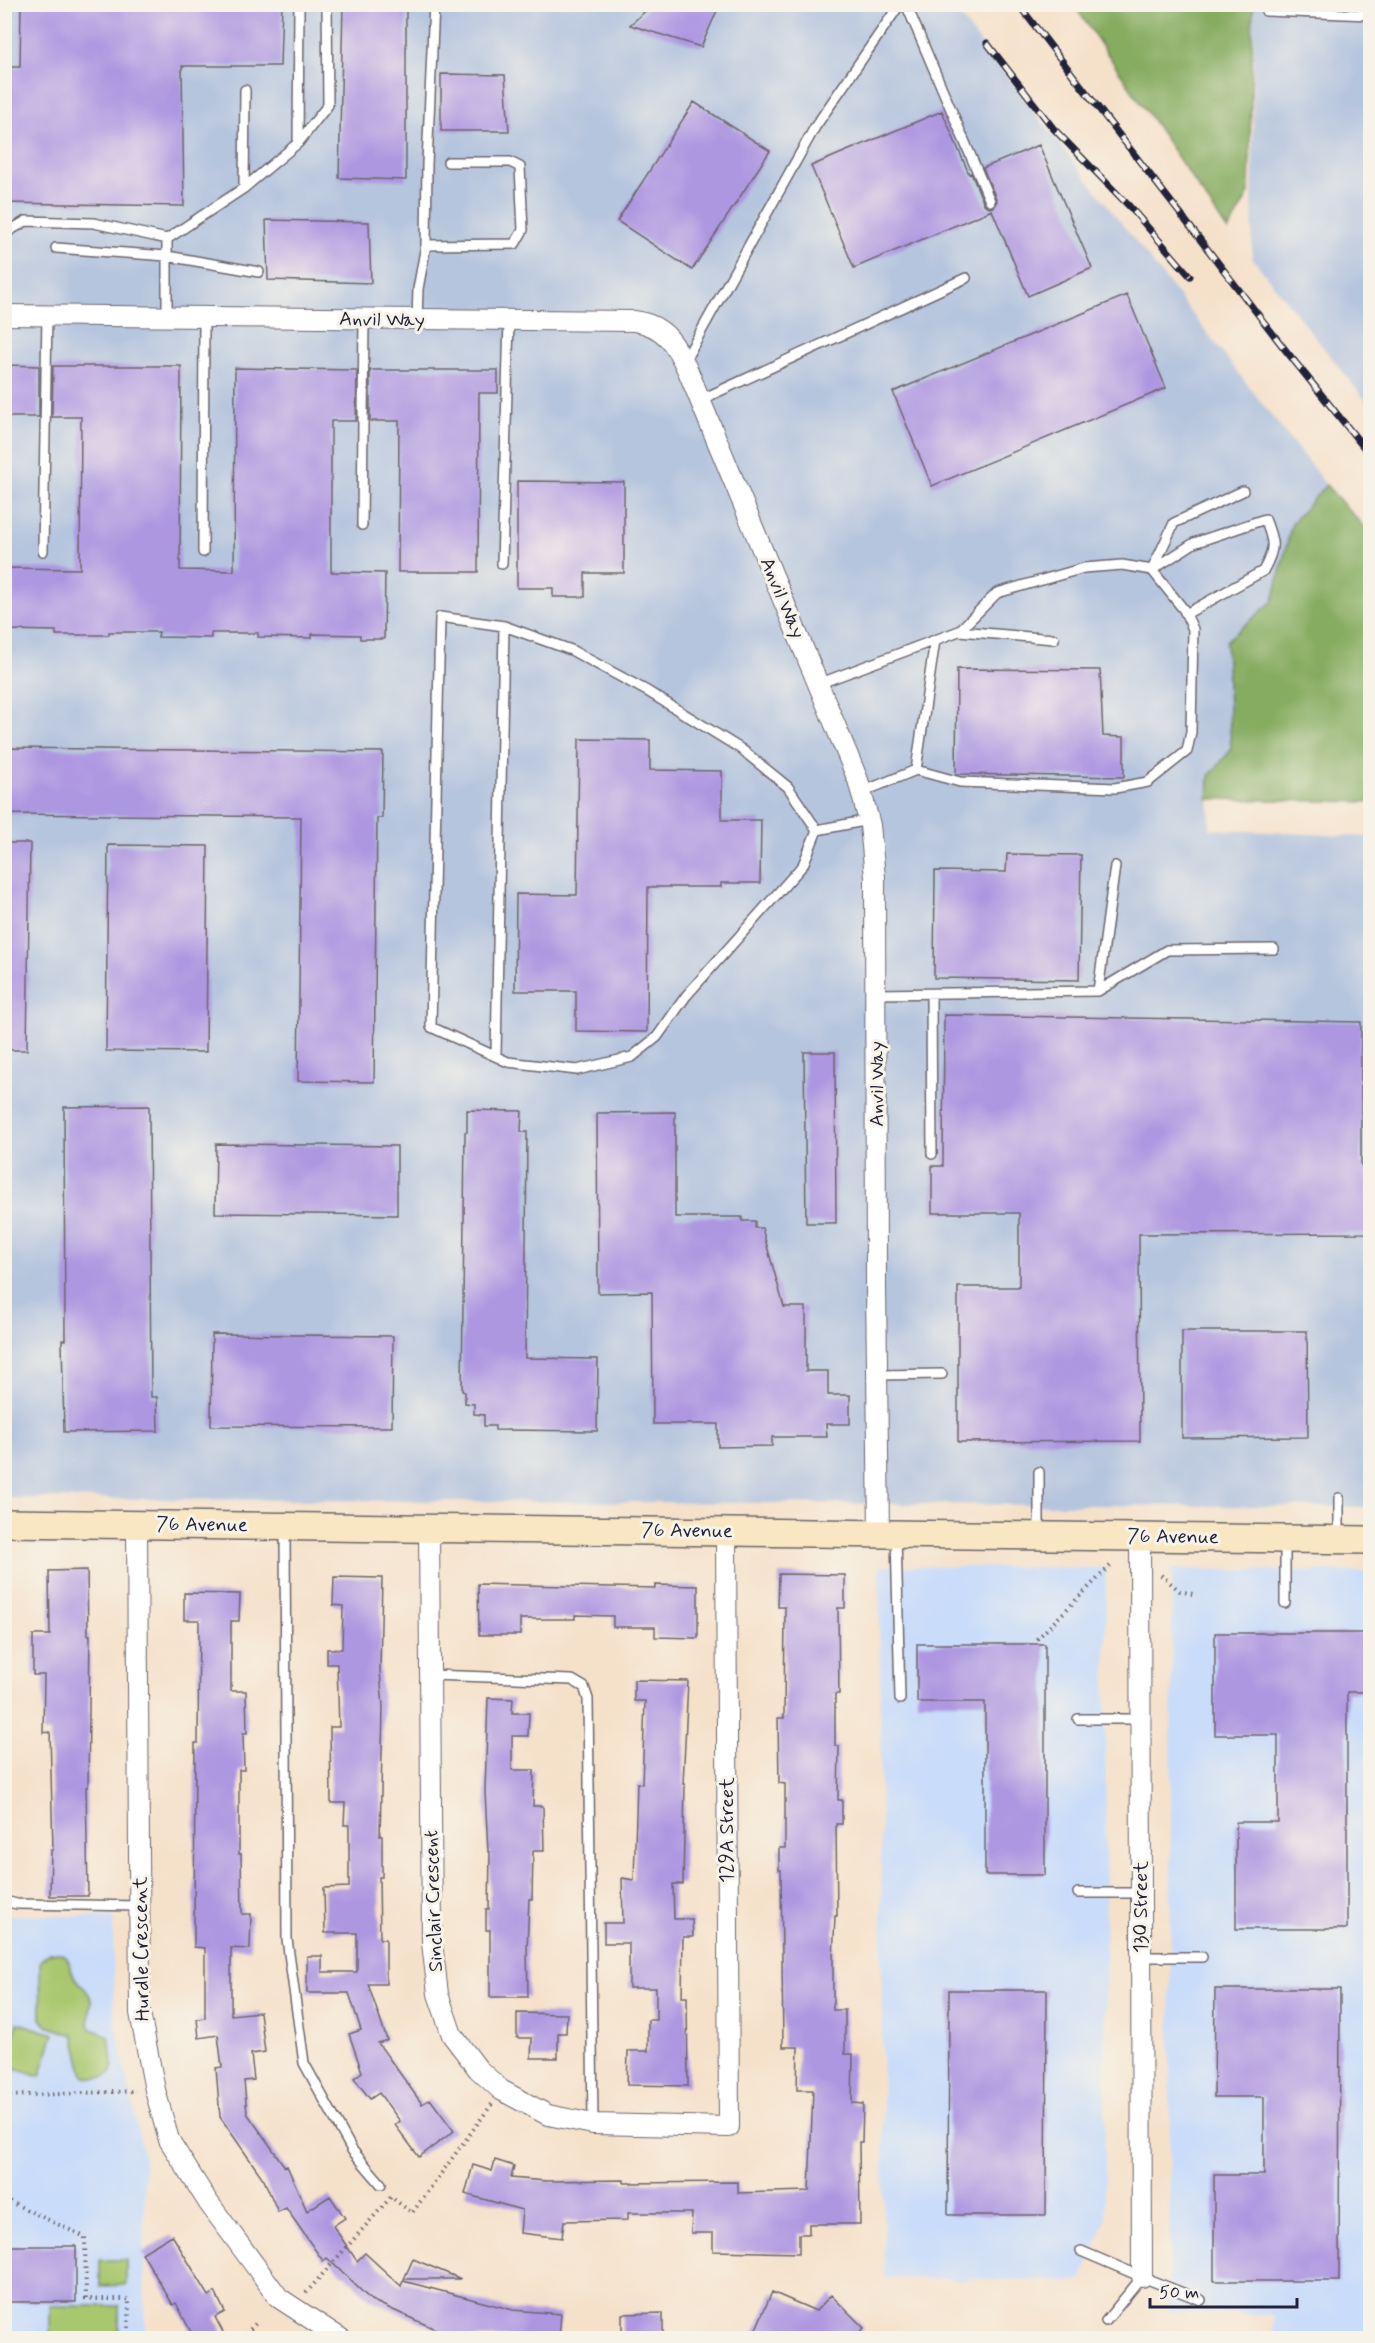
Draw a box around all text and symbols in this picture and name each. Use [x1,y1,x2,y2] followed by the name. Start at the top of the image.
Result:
[339,306,425,334] street label: Anvil Way
[753,553,811,643] street label: Anvil Way
[864,1041,891,1127] street label: Anvil Way
[156,1511,248,1539] street label: 76 Avenue
[641,1517,733,1545] street label: 76 Avenue
[1127,1523,1219,1551] street label: 76 Avenue
[714,1777,741,1883] street label: 129A Street
[418,1830,450,1972] street label: Sinclair Crescent
[1128,1861,1155,1953] street label: 130 Street
[127,1876,157,2022] street label: Hurdle Crescent
[1150,2271,1297,2309] scale bar
[1159,2281,1199,2305] text: 50 m

